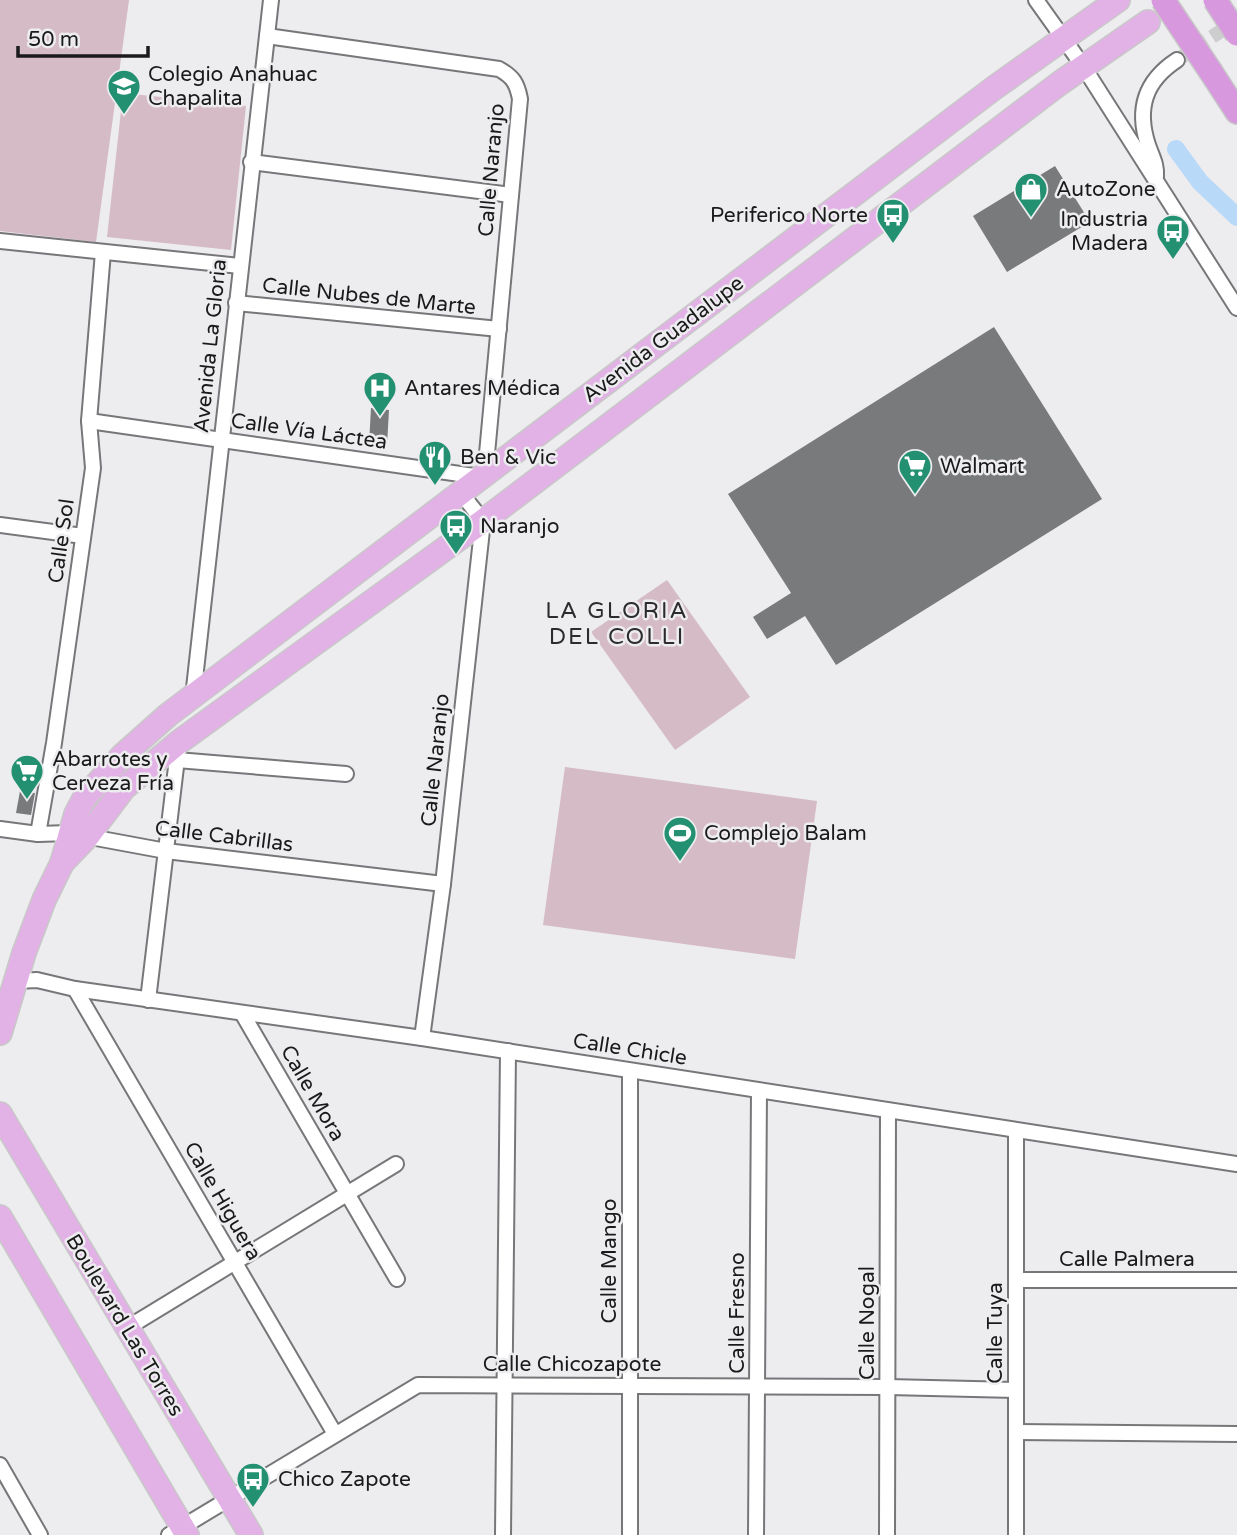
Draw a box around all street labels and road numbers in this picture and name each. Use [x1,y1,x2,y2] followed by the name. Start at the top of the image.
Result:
[473,102,510,238] street label: Calle Naranjo
[189,258,232,434] street label: Avenida La Gloria
[578,271,749,408] street label: Avenida Guadalupe
[261,273,477,320] street label: Calle Nubes de Marte
[229,408,389,455] street label: Calle Vía Láctea
[43,497,80,585] street label: Calle Sol
[416,692,455,828] street label: Calle Naranjo
[153,816,295,857] street label: Calle Cabrillas
[571,1028,689,1071] street label: Calle Chicle
[275,1041,350,1146] street label: Calle Mora
[179,1137,267,1265] street label: Calle Higuera
[597,1198,622,1324] street label: Calle Mango
[60,1230,189,1421] street label: Boulevard Las Torres
[1059,1247,1195,1272] street label: Calle Palmera
[725,1252,750,1374] street label: Calle Fresno
[855,1266,880,1380] street label: Calle Nogal
[983,1282,1008,1384] street label: Calle Tuya
[483,1352,661,1377] street label: Calle Chicozapote

